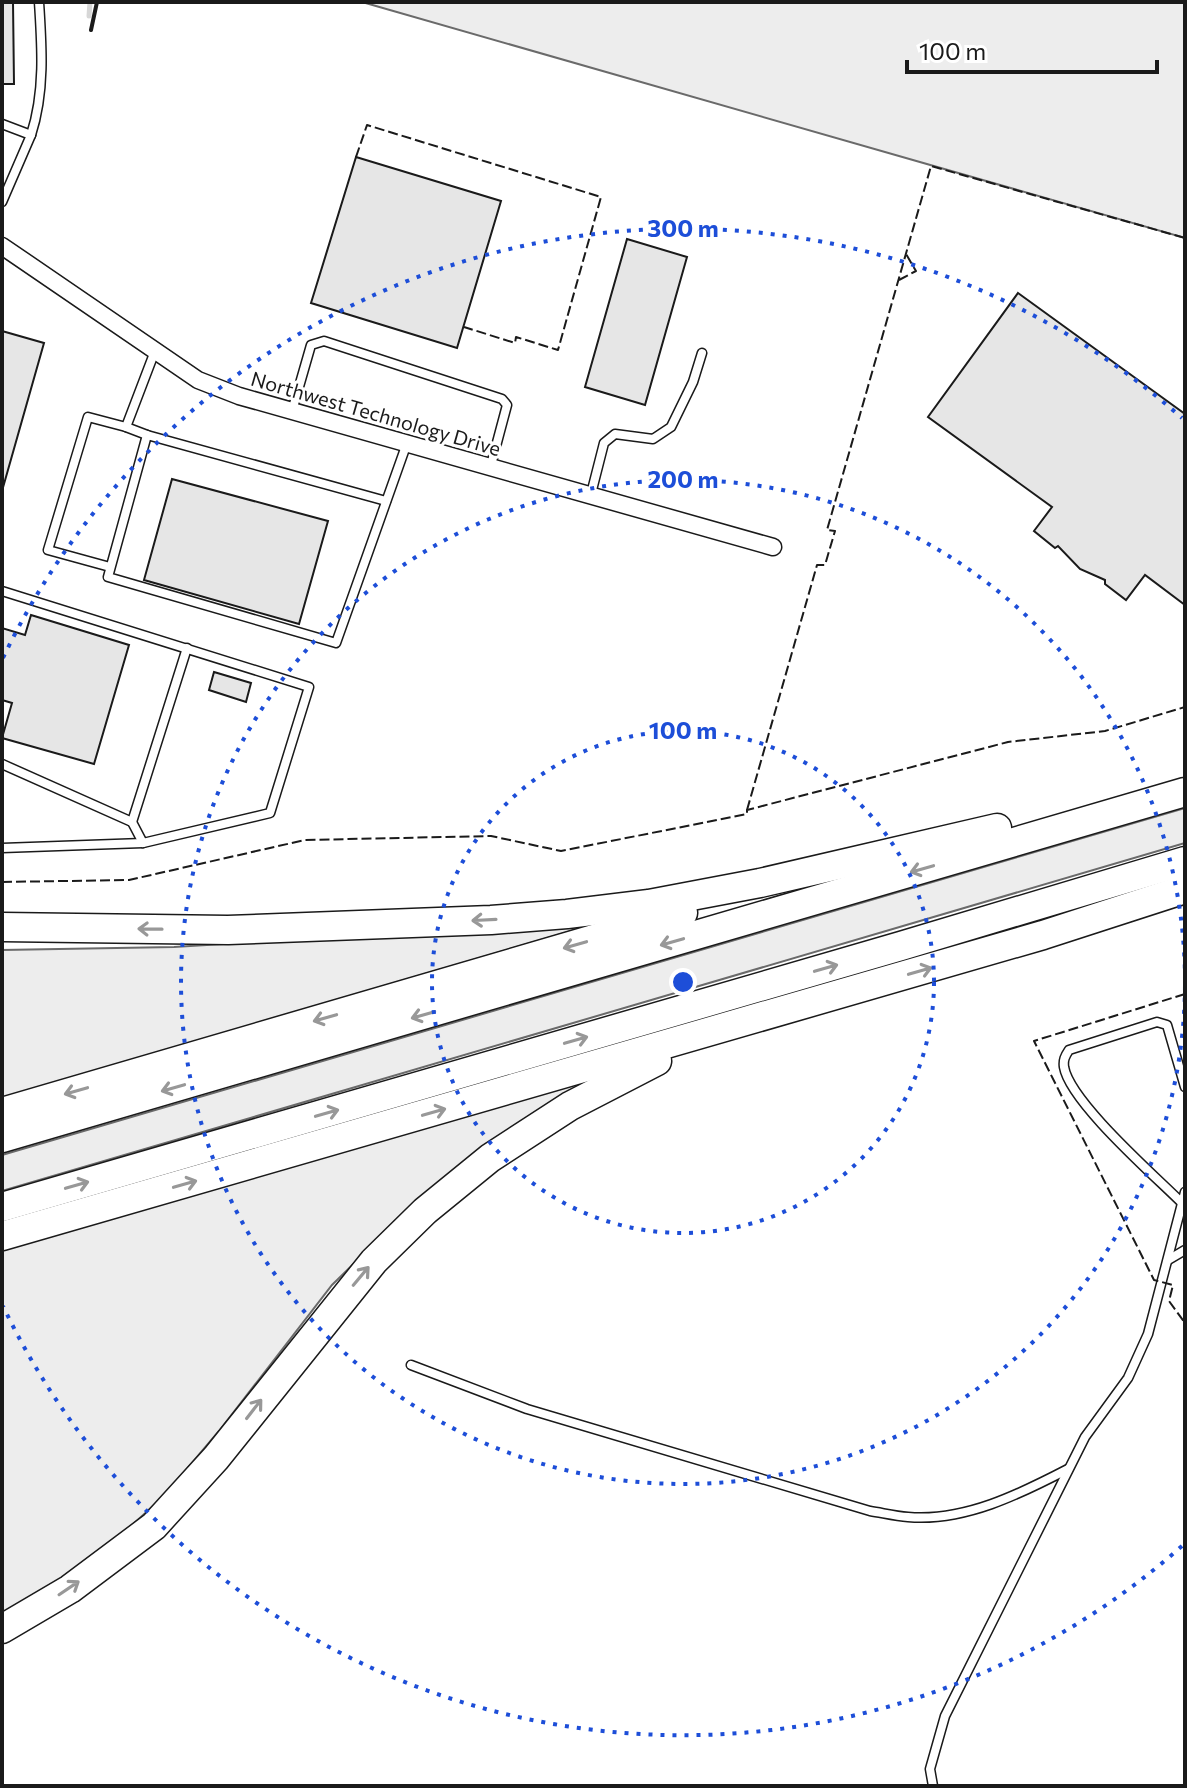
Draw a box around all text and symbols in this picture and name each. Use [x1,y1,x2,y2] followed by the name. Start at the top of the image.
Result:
[907,24,1157,74] scale bar
[919,36,986,65] text: 100 m
[647,213,719,242] text: 300 m
[248,366,504,460] street label: Northwest Technology Drive
[648,464,718,493] text: 200 m
[649,715,717,744] text: 100 m
[910,862,935,877] one-way arrow
[471,913,498,928] one-way arrow
[137,922,164,937] one-way arrow
[660,935,686,950] one-way arrow
[562,938,588,953] one-way arrow
[813,960,838,974] one-way arrow
[907,963,933,978] one-way arrow
[669,968,697,996] centre of rings
[411,1008,436,1023] one-way arrow
[313,1011,339,1026] one-way arrow
[563,1032,589,1047] one-way arrow
[161,1081,187,1096] one-way arrow
[63,1084,89,1099] one-way arrow
[421,1104,447,1119] one-way arrow
[313,1105,339,1120] one-way arrow
[171,1176,197,1191] one-way arrow
[63,1177,89,1192] one-way arrow
[352,1266,370,1287] one-way arrow
[246,1399,263,1420] one-way arrow
[57,1580,79,1597] one-way arrow

